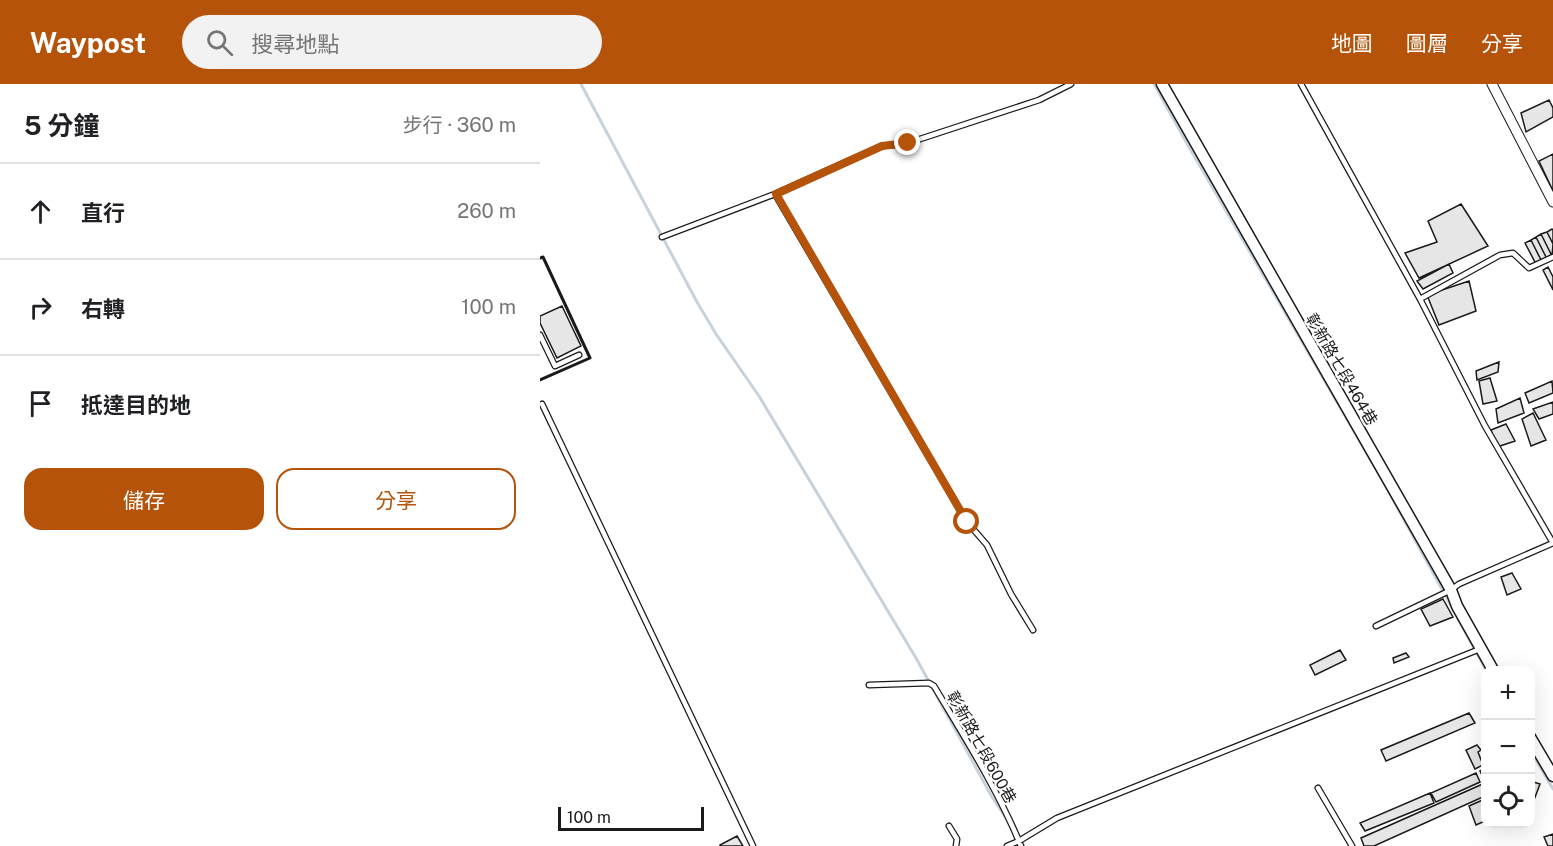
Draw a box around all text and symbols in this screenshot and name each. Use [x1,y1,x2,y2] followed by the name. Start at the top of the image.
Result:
[182,15,602,69] search box
[30,26,146,59] text: Waypost
[203,26,236,59] icon: search
[251,31,339,57] text: 搜尋地點
[1331,31,1373,56] text: 地圖
[1406,31,1448,56] text: 圖層
[1481,31,1523,56] text: 分享
[24,110,99,141] text: 5 分鐘
[403,113,516,137] text: 步行 · 360 m
[894,129,920,155] route end
[24,195,57,228] icon: ahead
[457,199,516,223] text: 260 m
[81,200,125,226] text: 直行
[24,291,57,324] icon: right
[461,295,516,319] text: 100 m
[81,296,125,322] text: 右轉
[1302,310,1381,429] street label: 彰新路七段464巷
[24,387,57,420] icon: arrive
[81,392,191,418] text: 抵達目的地
[24,468,264,530] button: 儲存
[276,468,516,530] button: 分享
[953,508,979,534] route start
[1481,666,1535,828] map controls
[1481,666,1535,720] button: +
[943,688,1020,807] street label: 彰新路七段600巷
[1481,720,1535,774] button: −
[1481,774,1535,828] button: locate
[558,804,704,832] scale bar
[567,808,611,827] text: 100 m

